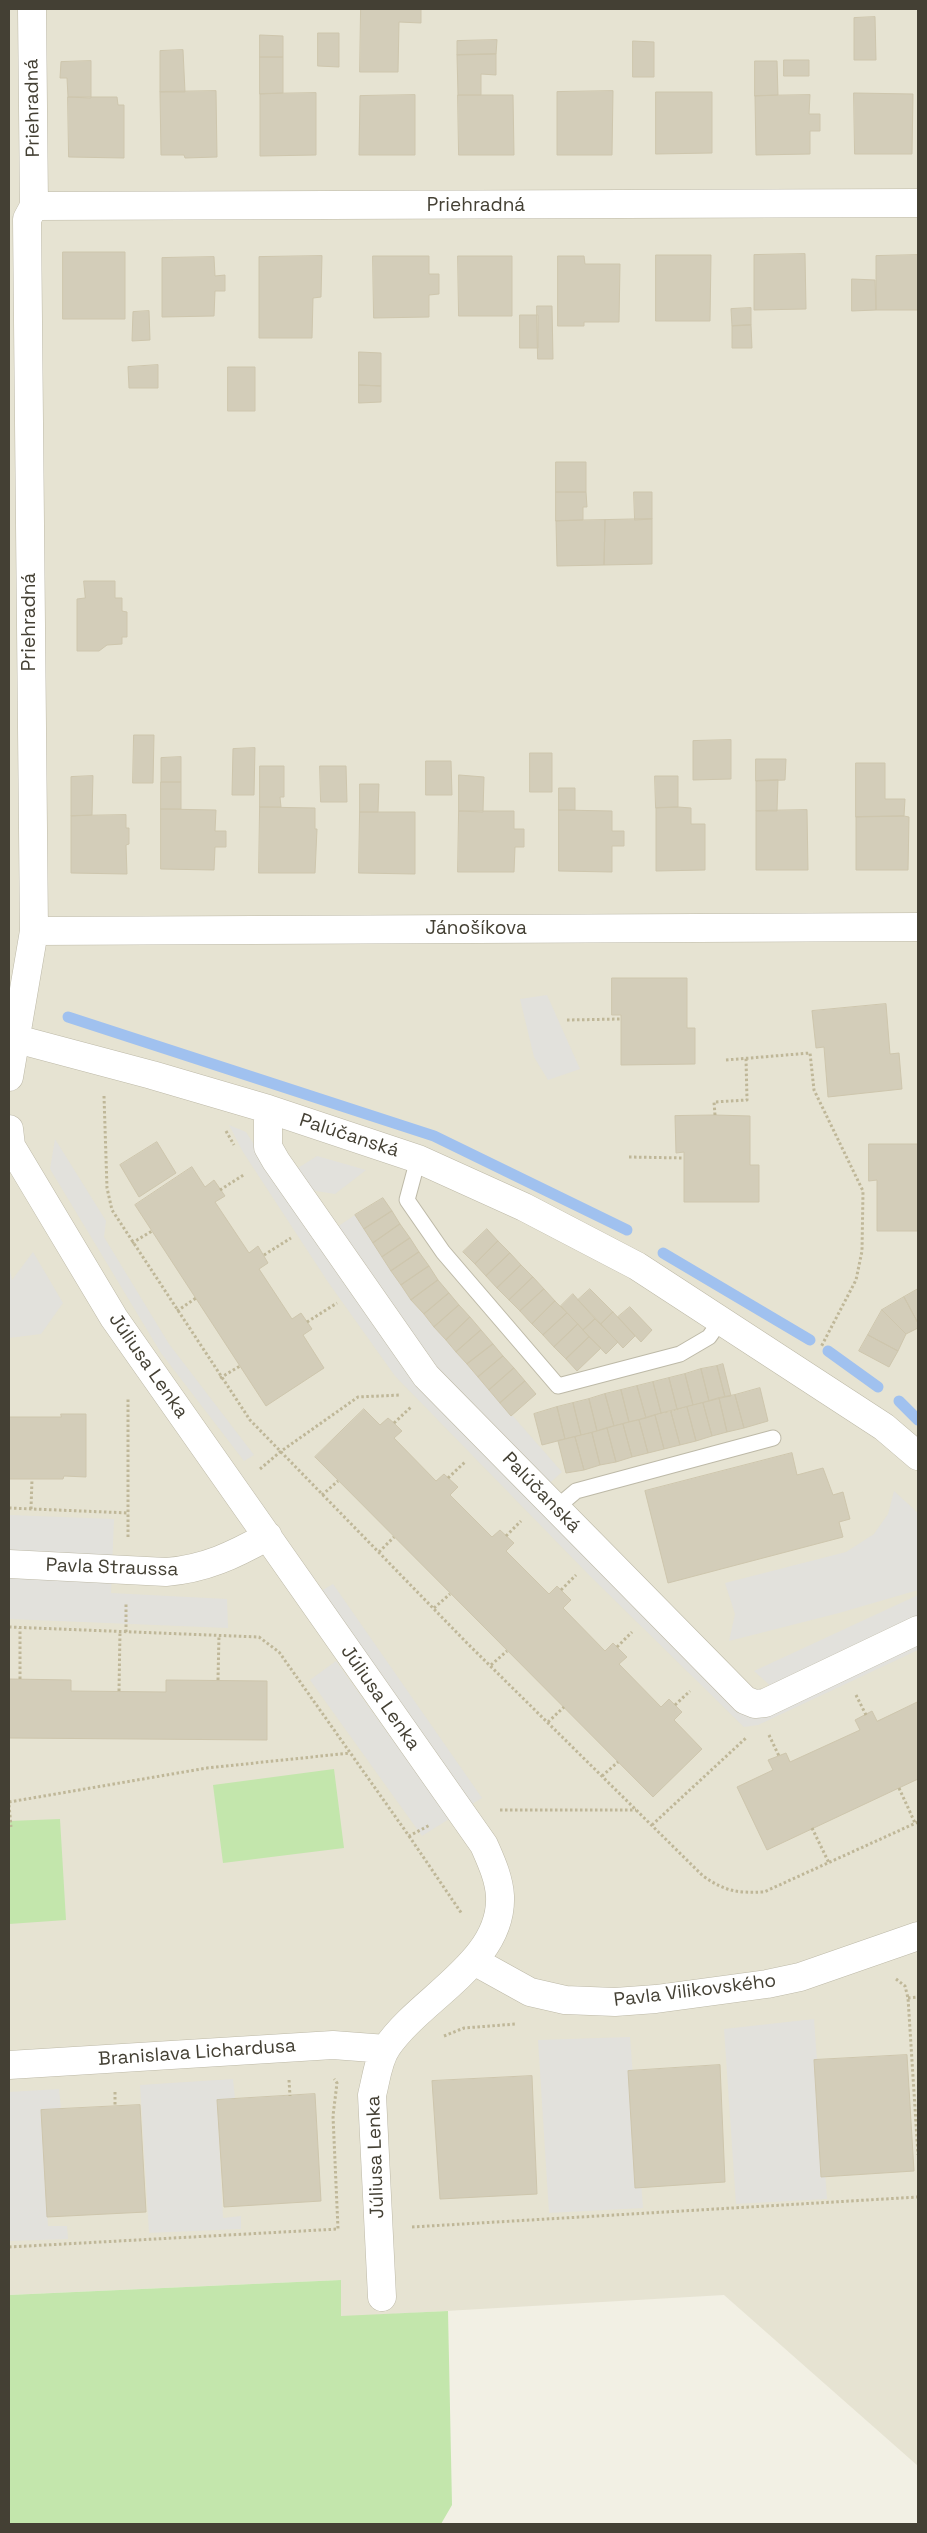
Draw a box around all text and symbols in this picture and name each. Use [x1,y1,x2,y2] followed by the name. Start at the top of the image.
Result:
[21,59,45,157] street label: Priehradná
[427,195,525,217] street label: Priehradná
[19,573,41,671] street label: Priehradná
[425,918,527,940] street label: Jánošíkova
[296,1109,402,1163] street label: Palúčanská
[103,1309,193,1423] street label: Júliusa Lenka
[497,1448,585,1538] street label: Palúčanská
[45,1554,179,1582] street label: Pavla Straussa
[335,1641,425,1755] street label: Júliusa Lenka
[612,1970,778,2012] street label: Pavla Vilikovského
[97,2035,297,2071] street label: Branislava Lichardusa
[362,2095,390,2219] street label: Júliusa Lenka

